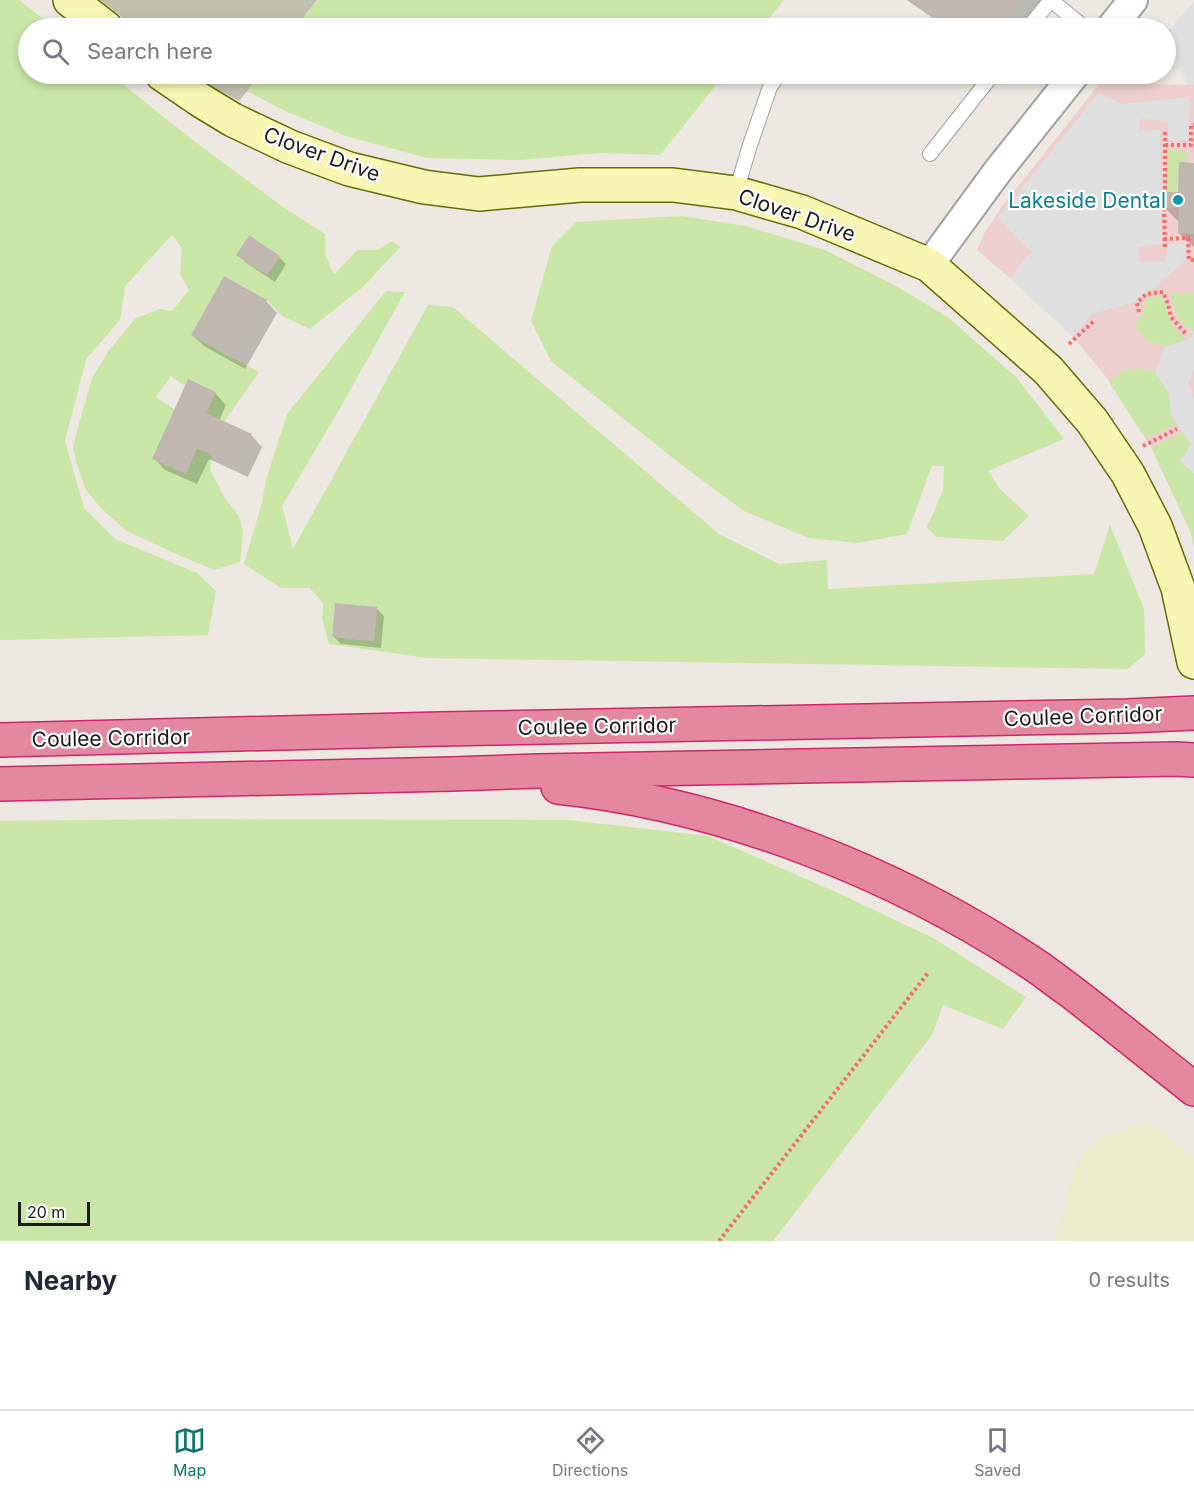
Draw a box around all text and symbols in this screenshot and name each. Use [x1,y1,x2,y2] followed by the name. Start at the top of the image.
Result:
[18,18,1176,84] search box
[39,35,72,68] icon: search
[87,38,213,64] text: Search here
[260,121,384,187] street label: Clover Drive
[735,183,859,247] street label: Clover Drive
[1008,188,1166,213] place label: Lakeside Dental
[1171,193,1185,207] marker: Lakeside Dental
[1003,701,1163,731] street label: Coulee Corridor
[517,712,677,740] street label: Coulee Corridor
[31,724,191,752] street label: Coulee Corridor
[18,1199,90,1226] scale bar
[27,1202,65,1222] text: 20 m
[24,1265,117,1296] text: Nearby
[1088,1268,1170,1292] text: 0 results
[173,1424,206,1480] tab: Map
[552,1424,628,1480] tab: Directions
[974,1424,1021,1480] tab: Saved

